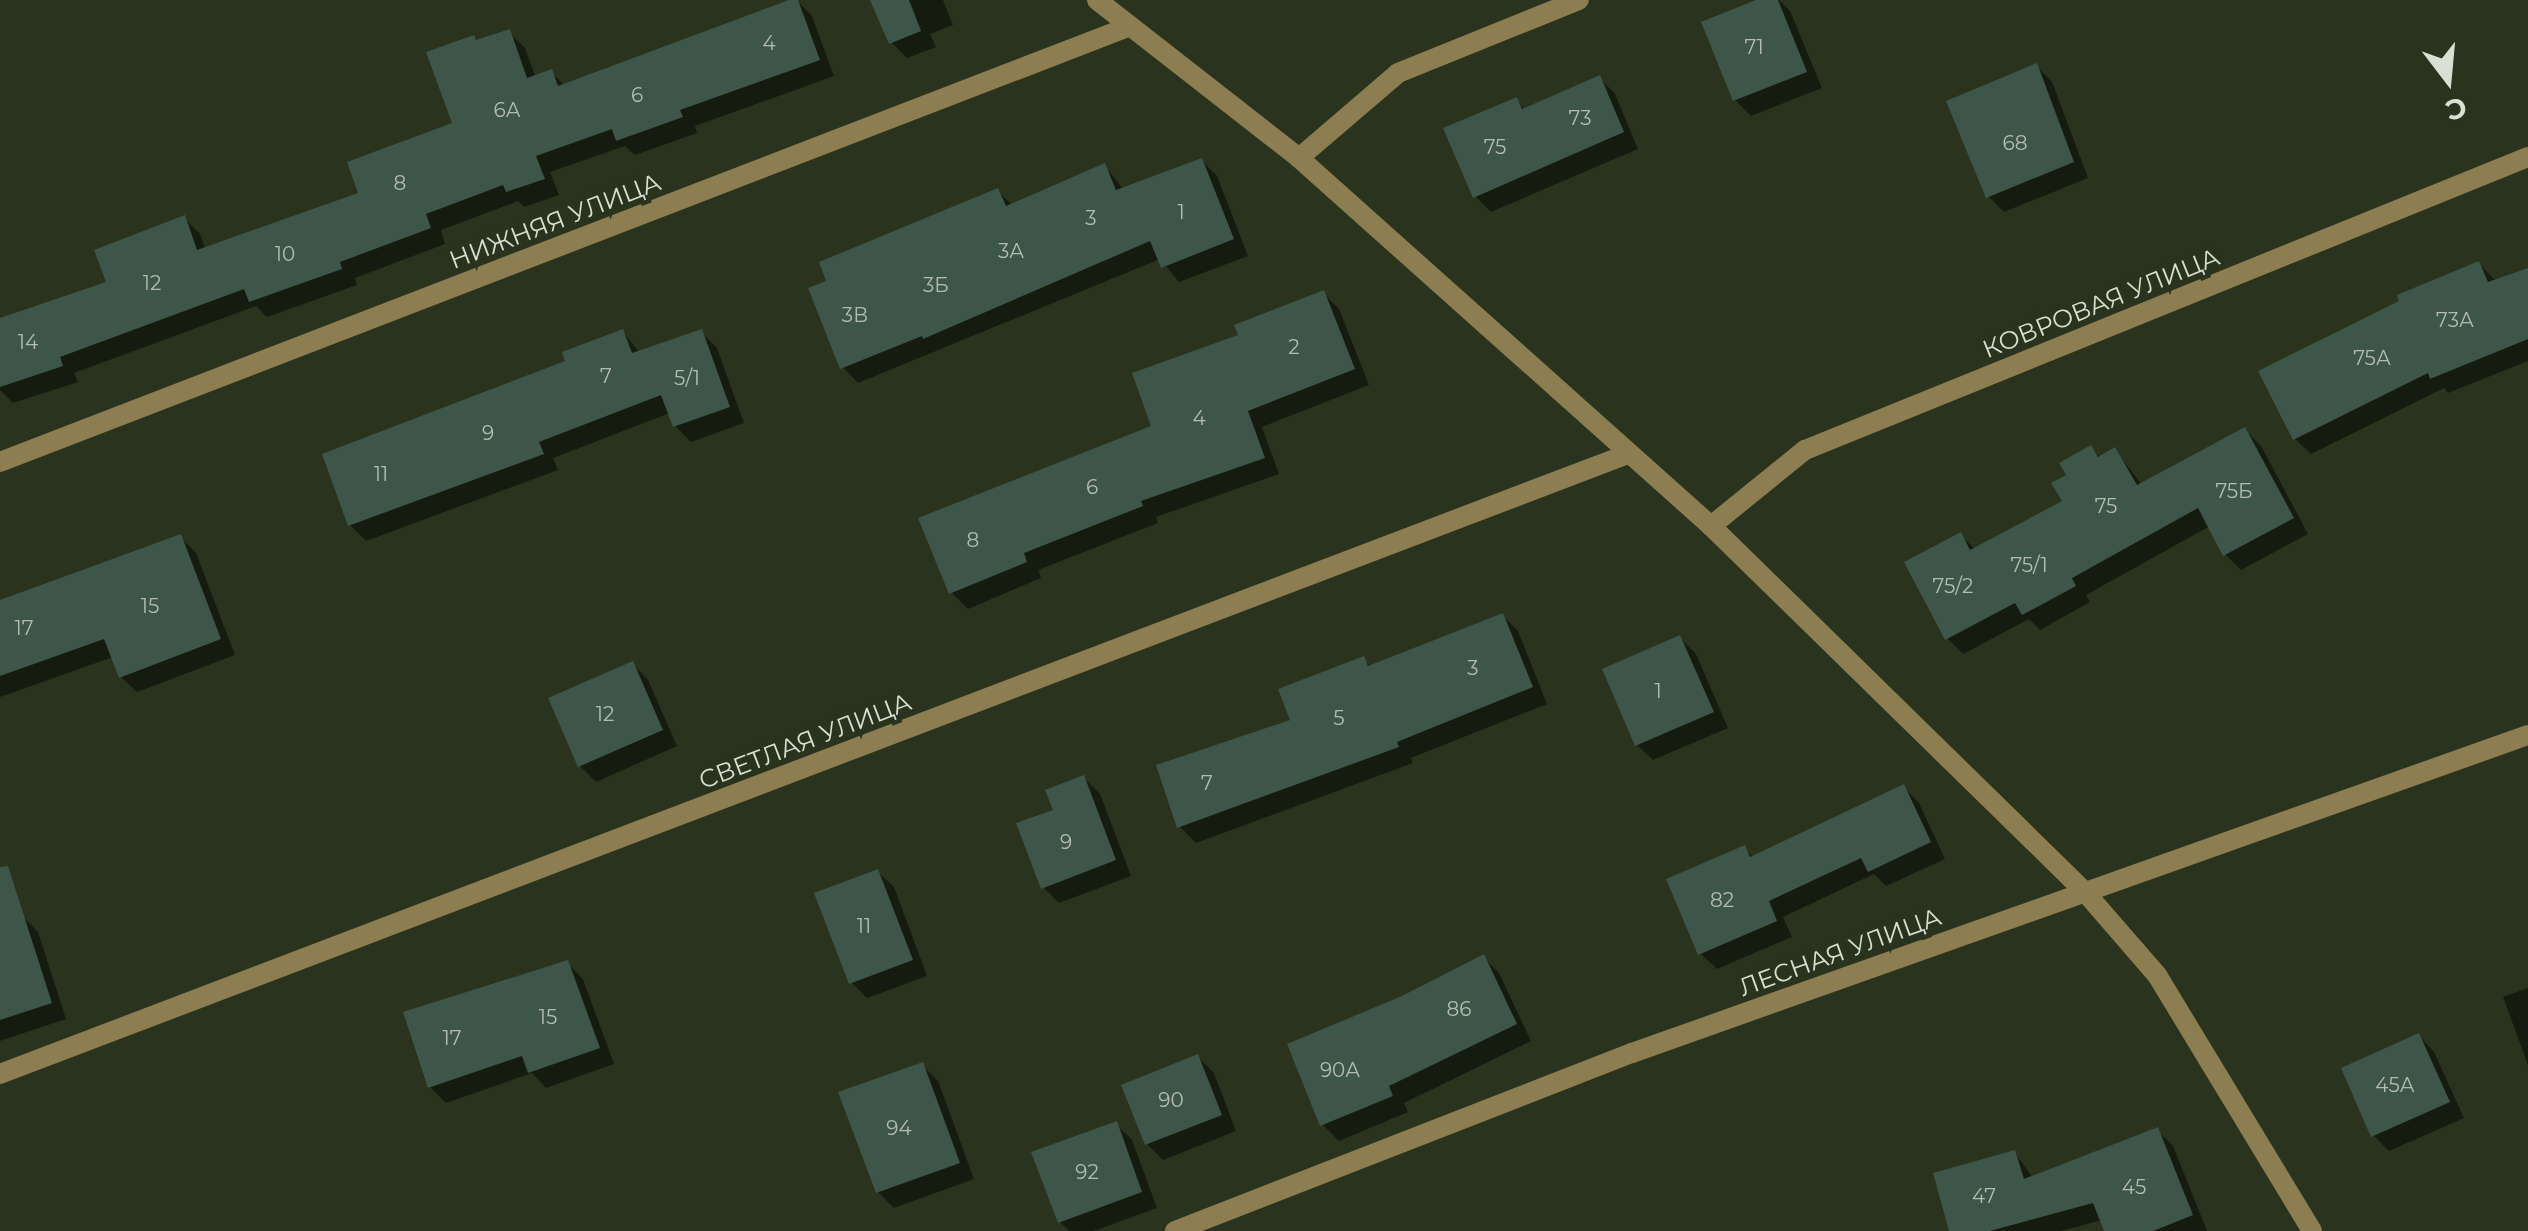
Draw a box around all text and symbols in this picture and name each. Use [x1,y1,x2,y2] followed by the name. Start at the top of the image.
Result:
[2398,30,2498,130] north arrow
[762,31,776,55] house number: 4
[1744,35,1764,59] house number: 71
[631,83,643,107] house number: 6
[2442,90,2471,128] text: С
[493,98,521,122] house number: 6А
[1569,106,1591,130] house number: 73
[2003,131,2027,155] house number: 68
[1484,135,1506,159] house number: 75
[445,167,665,275] street label: НИЖНЯЯ УЛИЦА
[394,171,406,195] house number: 8
[1177,200,1185,224] house number: 1
[1085,206,1097,230] house number: 3
[998,239,1024,263] house number: 3А
[275,242,295,266] house number: 10
[1978,242,2224,364] street label: КОВРОВАЯ УЛИЦА
[143,271,161,295] house number: 12
[923,273,949,297] house number: 3Б
[842,303,868,327] house number: 3В
[2436,308,2474,332] house number: 73А
[18,330,38,354] house number: 14
[1288,335,1300,359] house number: 2
[2353,346,2391,370] house number: 75А
[600,364,612,388] house number: 7
[674,366,700,390] house number: 5/1
[1192,406,1206,430] house number: 4
[482,421,494,445] house number: 9
[374,462,388,486] house number: 11
[1086,475,1098,499] house number: 6
[2215,479,2253,503] house number: 75Б
[2095,494,2117,518] house number: 75
[967,528,979,552] house number: 8
[2010,553,2048,577] house number: 75/1
[1933,574,1973,598] house number: 75/2
[141,594,159,618] house number: 15
[15,616,33,640] house number: 17
[1467,656,1479,680] house number: 3
[1654,679,1662,703] house number: 1
[694,687,916,795] street label: СВЕТЛАЯ УЛИЦА
[596,702,614,726] house number: 12
[1333,706,1345,730] house number: 5
[1201,771,1213,795] house number: 7
[1060,830,1072,854] house number: 9
[1710,888,1734,912] house number: 82
[1735,901,1945,1003] street label: ЛЕСНАЯ УЛИЦА
[857,914,871,938] house number: 11
[1447,997,1471,1021] house number: 86
[539,1005,557,1029] house number: 15
[443,1026,461,1050] house number: 17
[1320,1058,1360,1082] house number: 90А
[2375,1073,2415,1097] house number: 45А
[1158,1088,1184,1112] house number: 90
[886,1116,912,1140] house number: 94
[1075,1160,1099,1184] house number: 92
[2122,1175,2146,1199] house number: 45
[1972,1184,1996,1208] house number: 47

